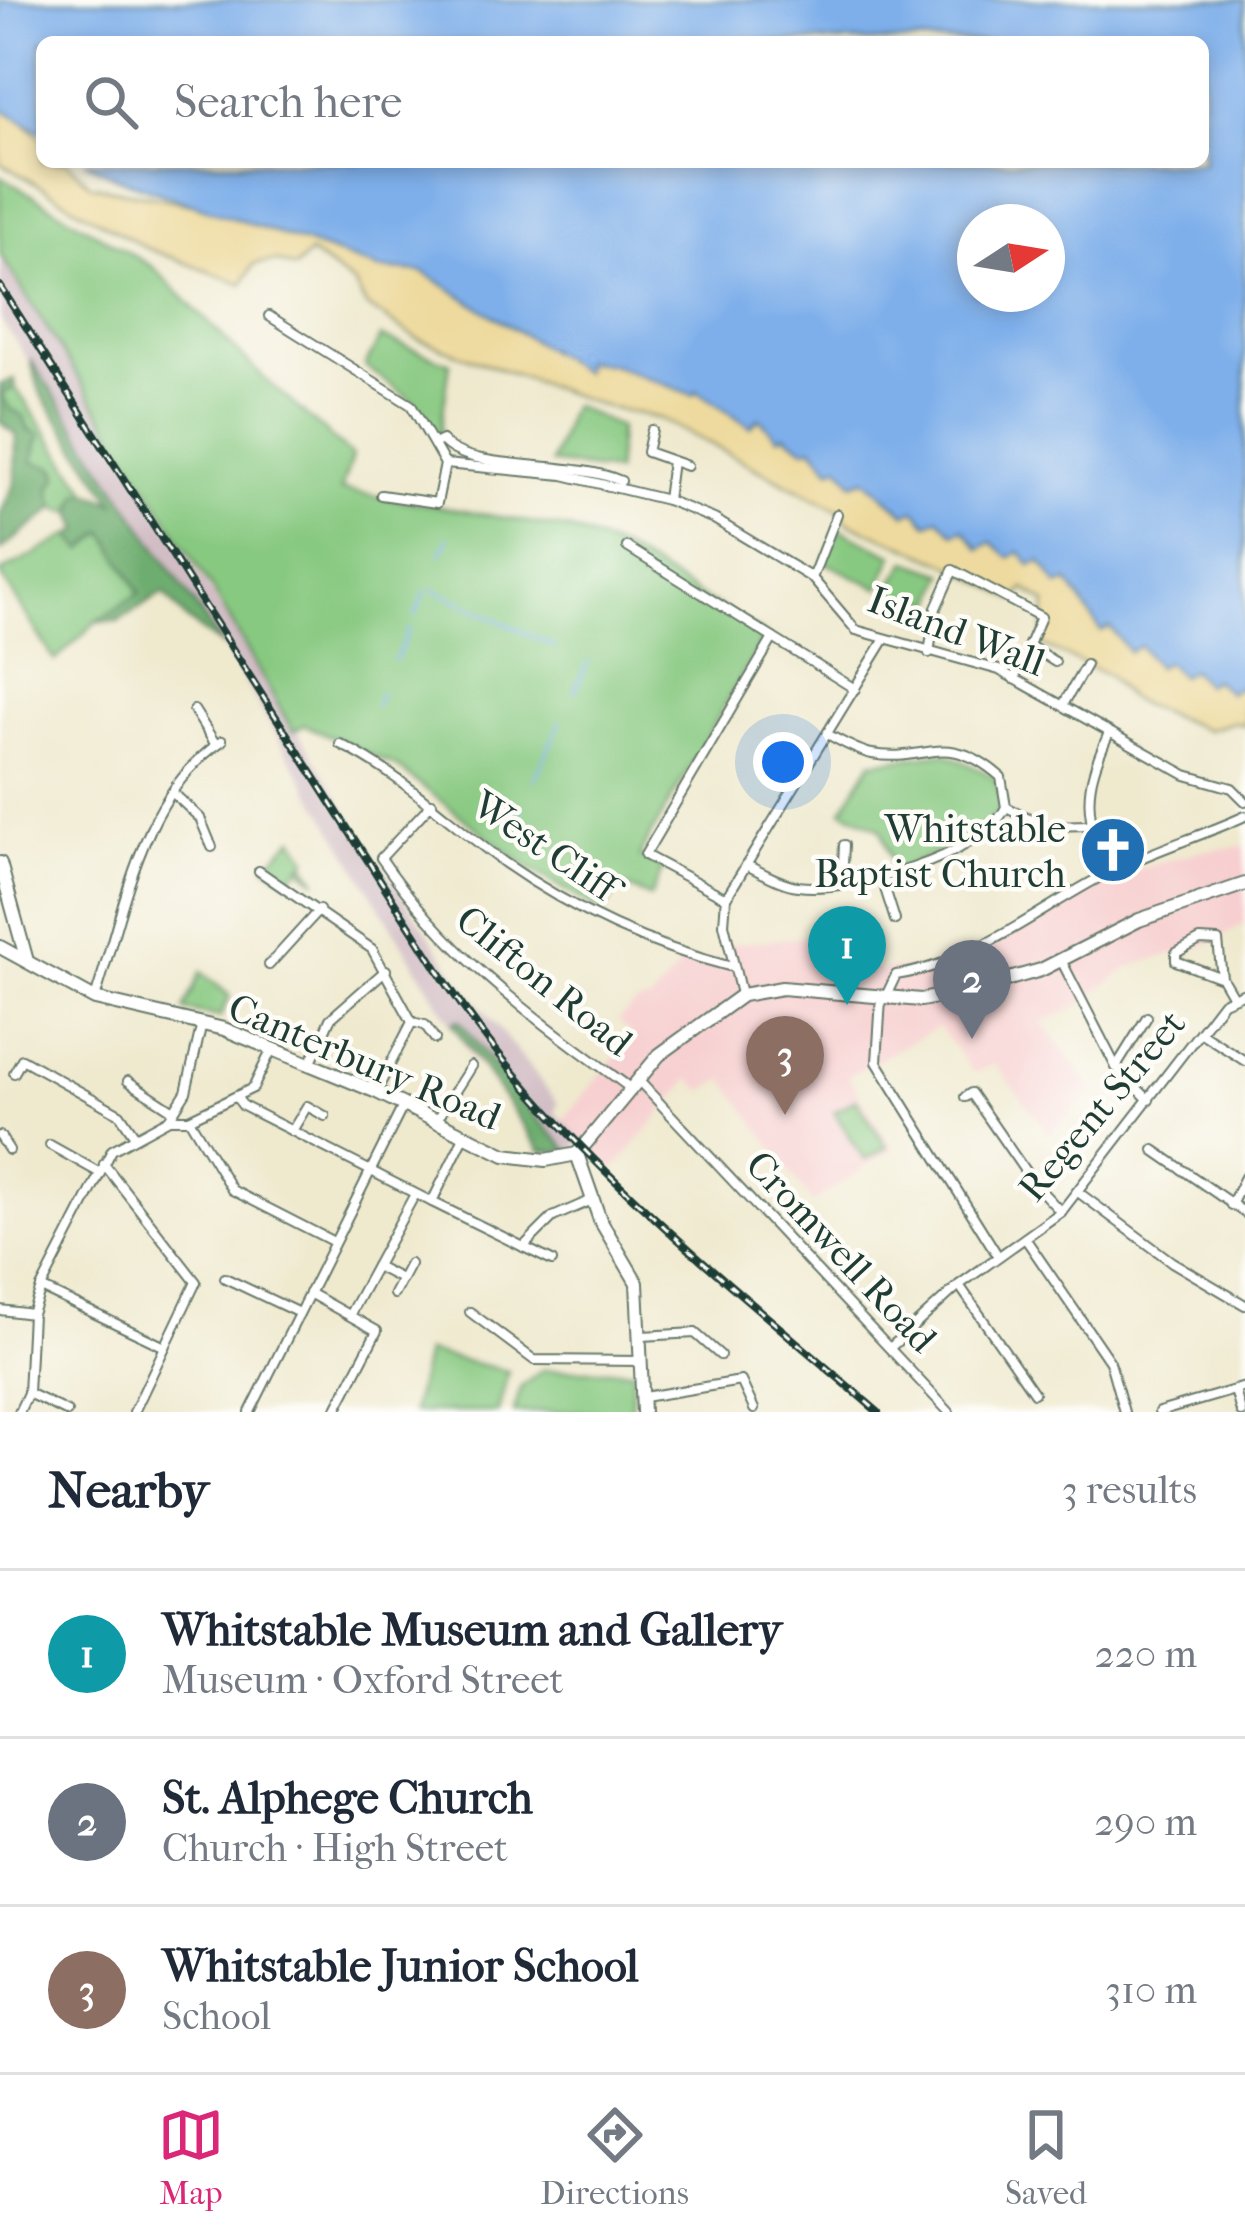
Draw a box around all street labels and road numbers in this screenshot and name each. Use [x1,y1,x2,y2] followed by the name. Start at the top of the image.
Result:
[862,576,1052,686] street label: Island Wall
[463,781,632,916] street label: West Cliff
[447,896,642,1066] street label: Clifton Road
[222,984,508,1140] street label: Canterbury Road
[1009,1001,1195,1210] street label: Regent Street
[737,1142,947,1362] street label: Cromwell Road

